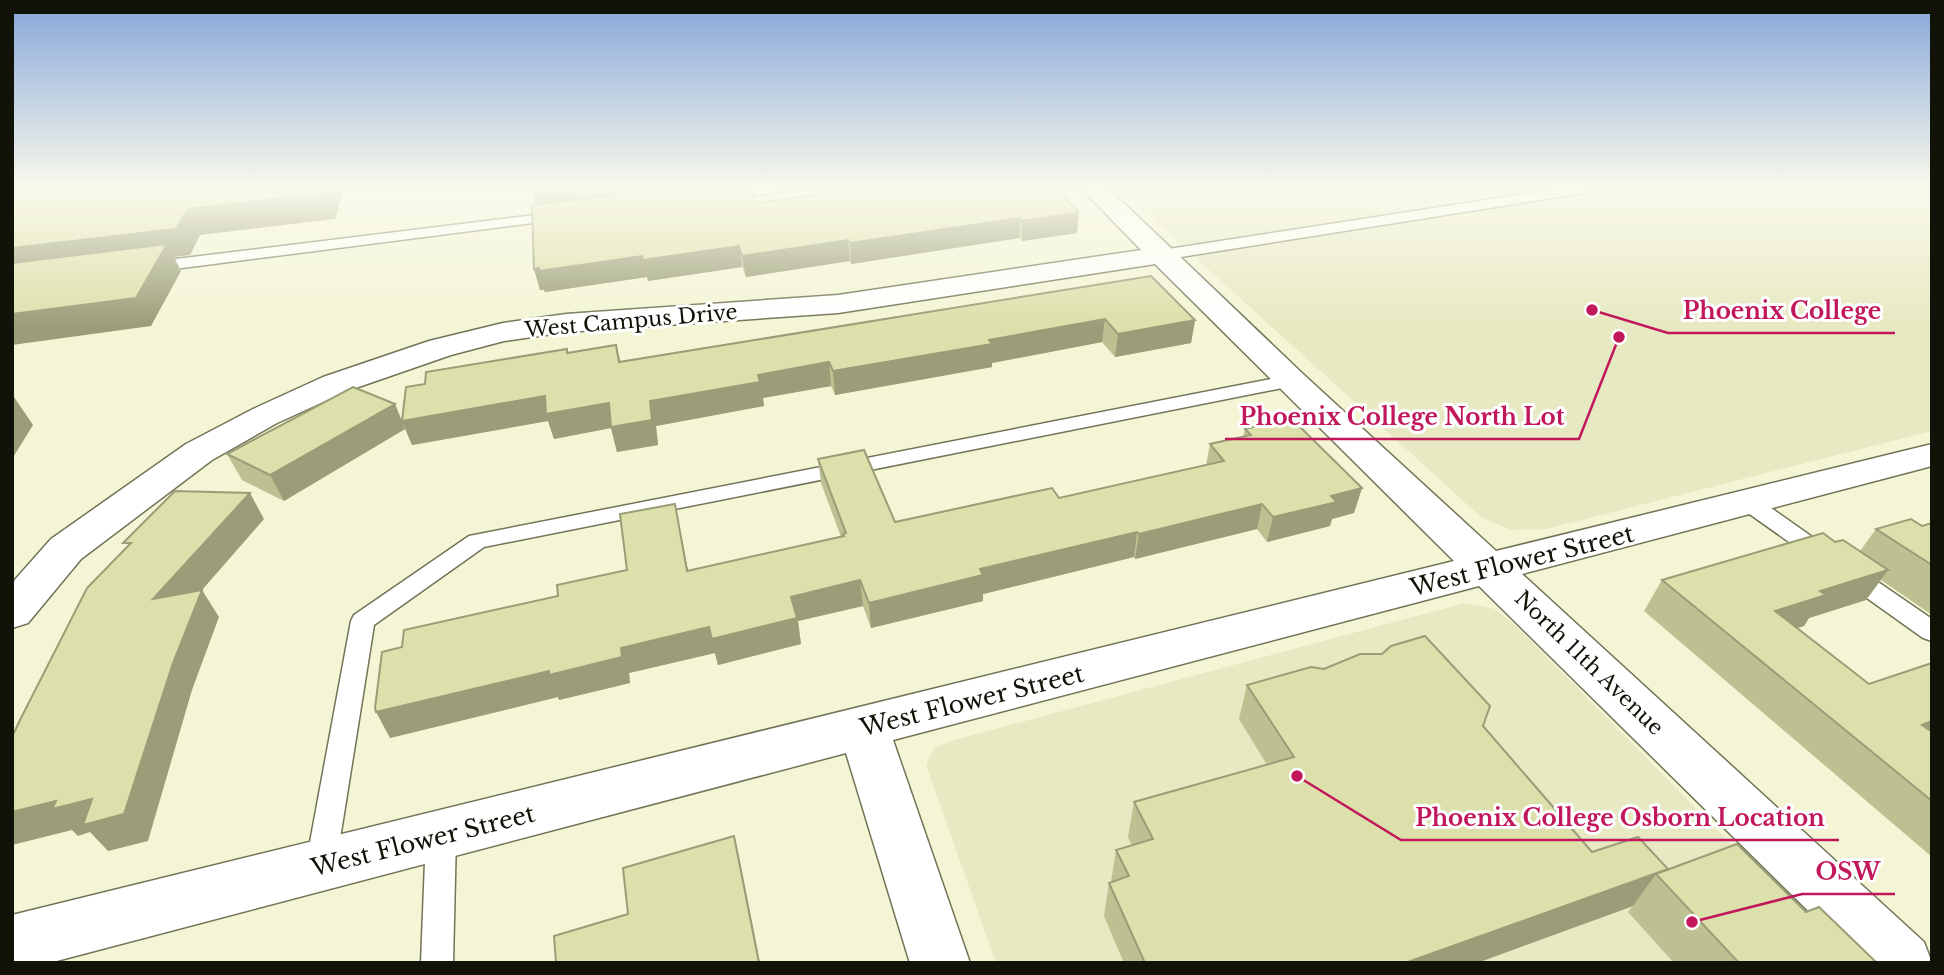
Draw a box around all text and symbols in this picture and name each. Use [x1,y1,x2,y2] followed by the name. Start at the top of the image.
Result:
[1668,289,1895,333] callout: Phoenix College
[1683,297,1881,325] text: Phoenix College
[523,299,738,343] street label: West Campus Drive
[1225,395,1579,439] callout: Phoenix College North Lot
[1240,403,1565,431] text: Phoenix College North Lot
[1406,519,1637,603] street label: West Flower Street
[1509,585,1669,741] street label: North 11th Avenue
[856,659,1087,743] street label: West Flower Street
[1401,796,1839,840] callout: Phoenix College Osborn Location
[307,799,538,883] street label: West Flower Street
[1415,804,1825,832] text: Phoenix College Osborn Location
[1802,850,1895,894] callout: OSW
[1816,858,1881,886] text: OSW

